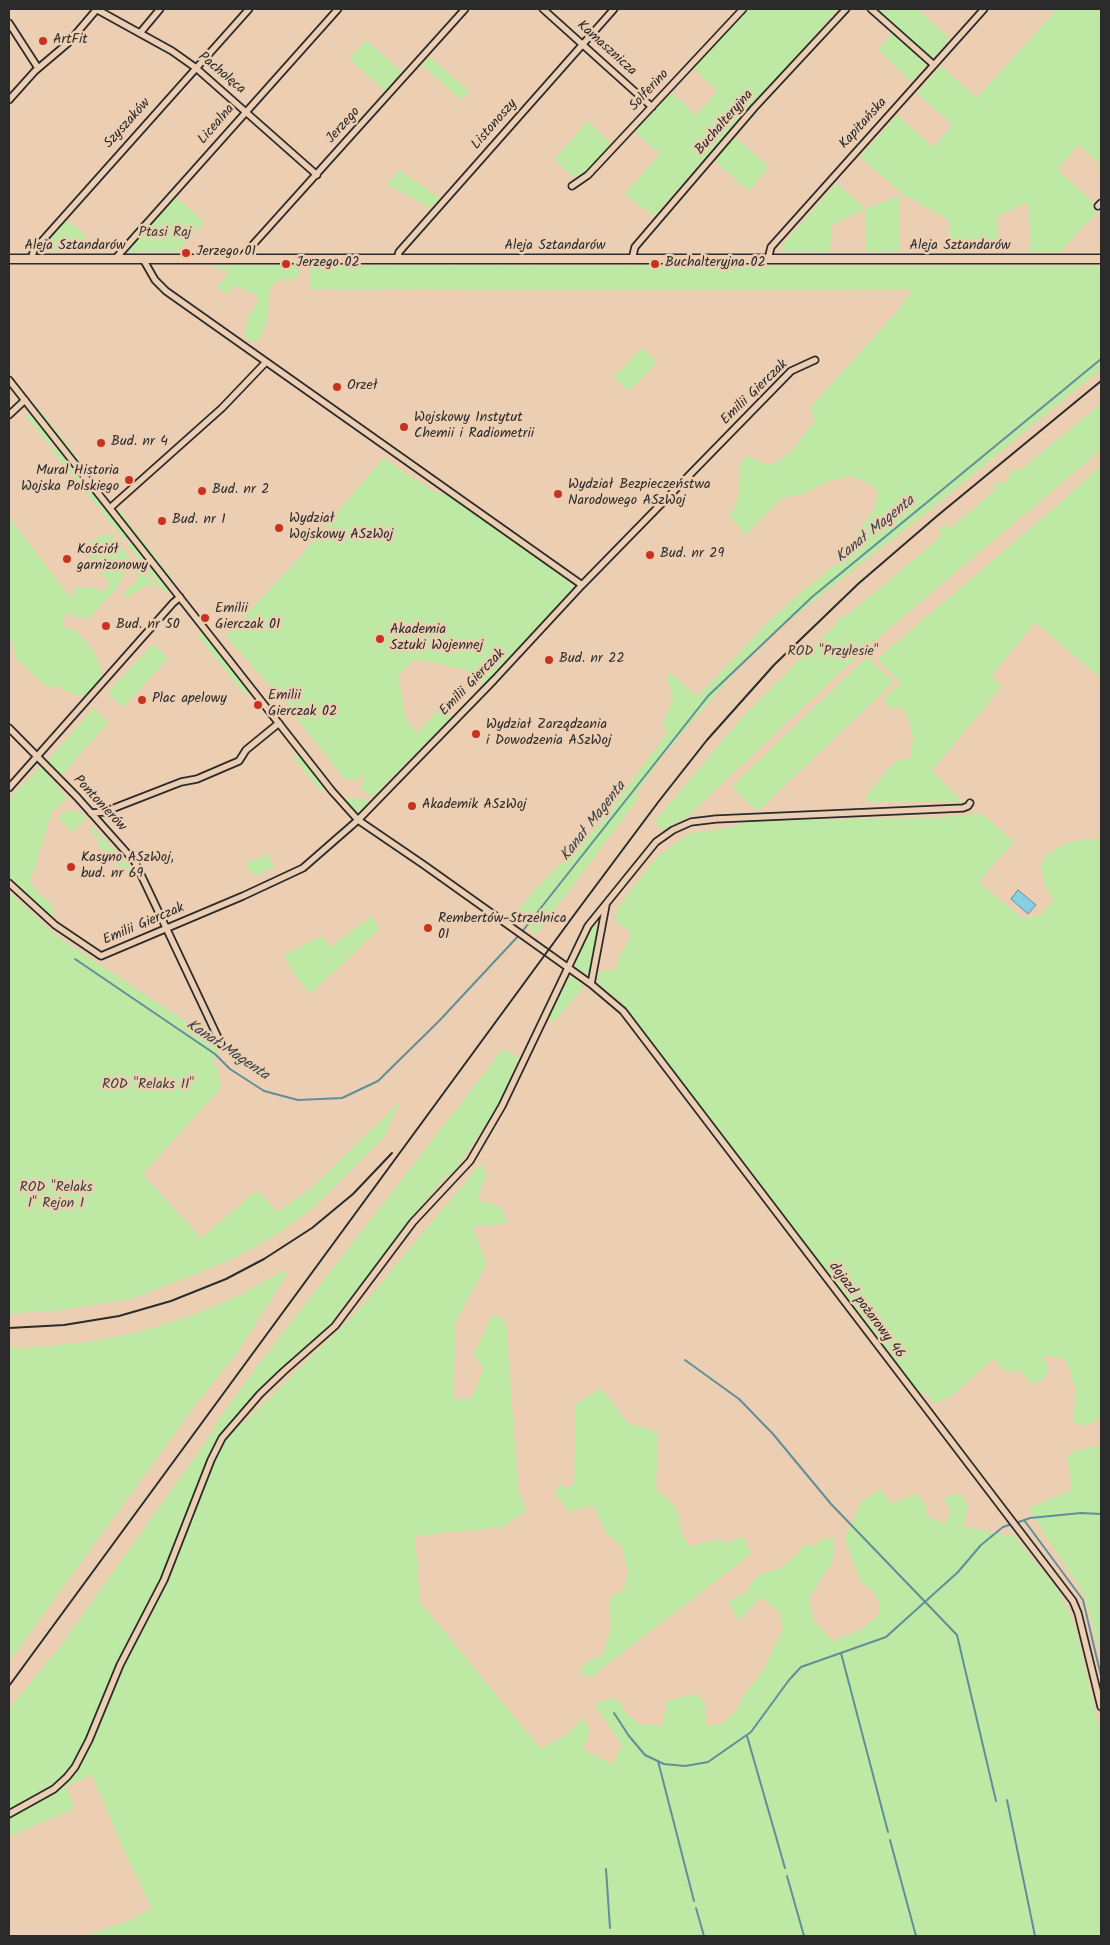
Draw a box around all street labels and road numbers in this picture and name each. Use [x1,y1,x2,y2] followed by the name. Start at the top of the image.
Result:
[573,18,639,80] street label: Kamasznicza
[194,49,248,99] street label: Pacholęca
[627,67,673,115] street label: Solferino
[692,87,758,159] street label: Buchalteryjna
[837,95,891,153] street label: Kapitańska
[101,96,155,152] street label: Szyszaków
[469,96,521,154] street label: Listonoszy
[195,102,239,148] street label: Licealna
[323,104,365,148] street label: Jerzego
[25,239,125,255] street label: Aleja Sztandarów
[505,239,605,255] street label: Aleja Sztandarów
[910,239,1010,255] street label: Aleja Sztandarów
[718,357,792,429] street label: Emilii Gierczak
[437,646,509,720] street label: Emilii Gierczak
[69,772,129,836] street label: Pontonierów
[101,900,187,950] street label: Emilii Gierczak
[824,1260,908,1362] street label: dojazd pożarowy 46

